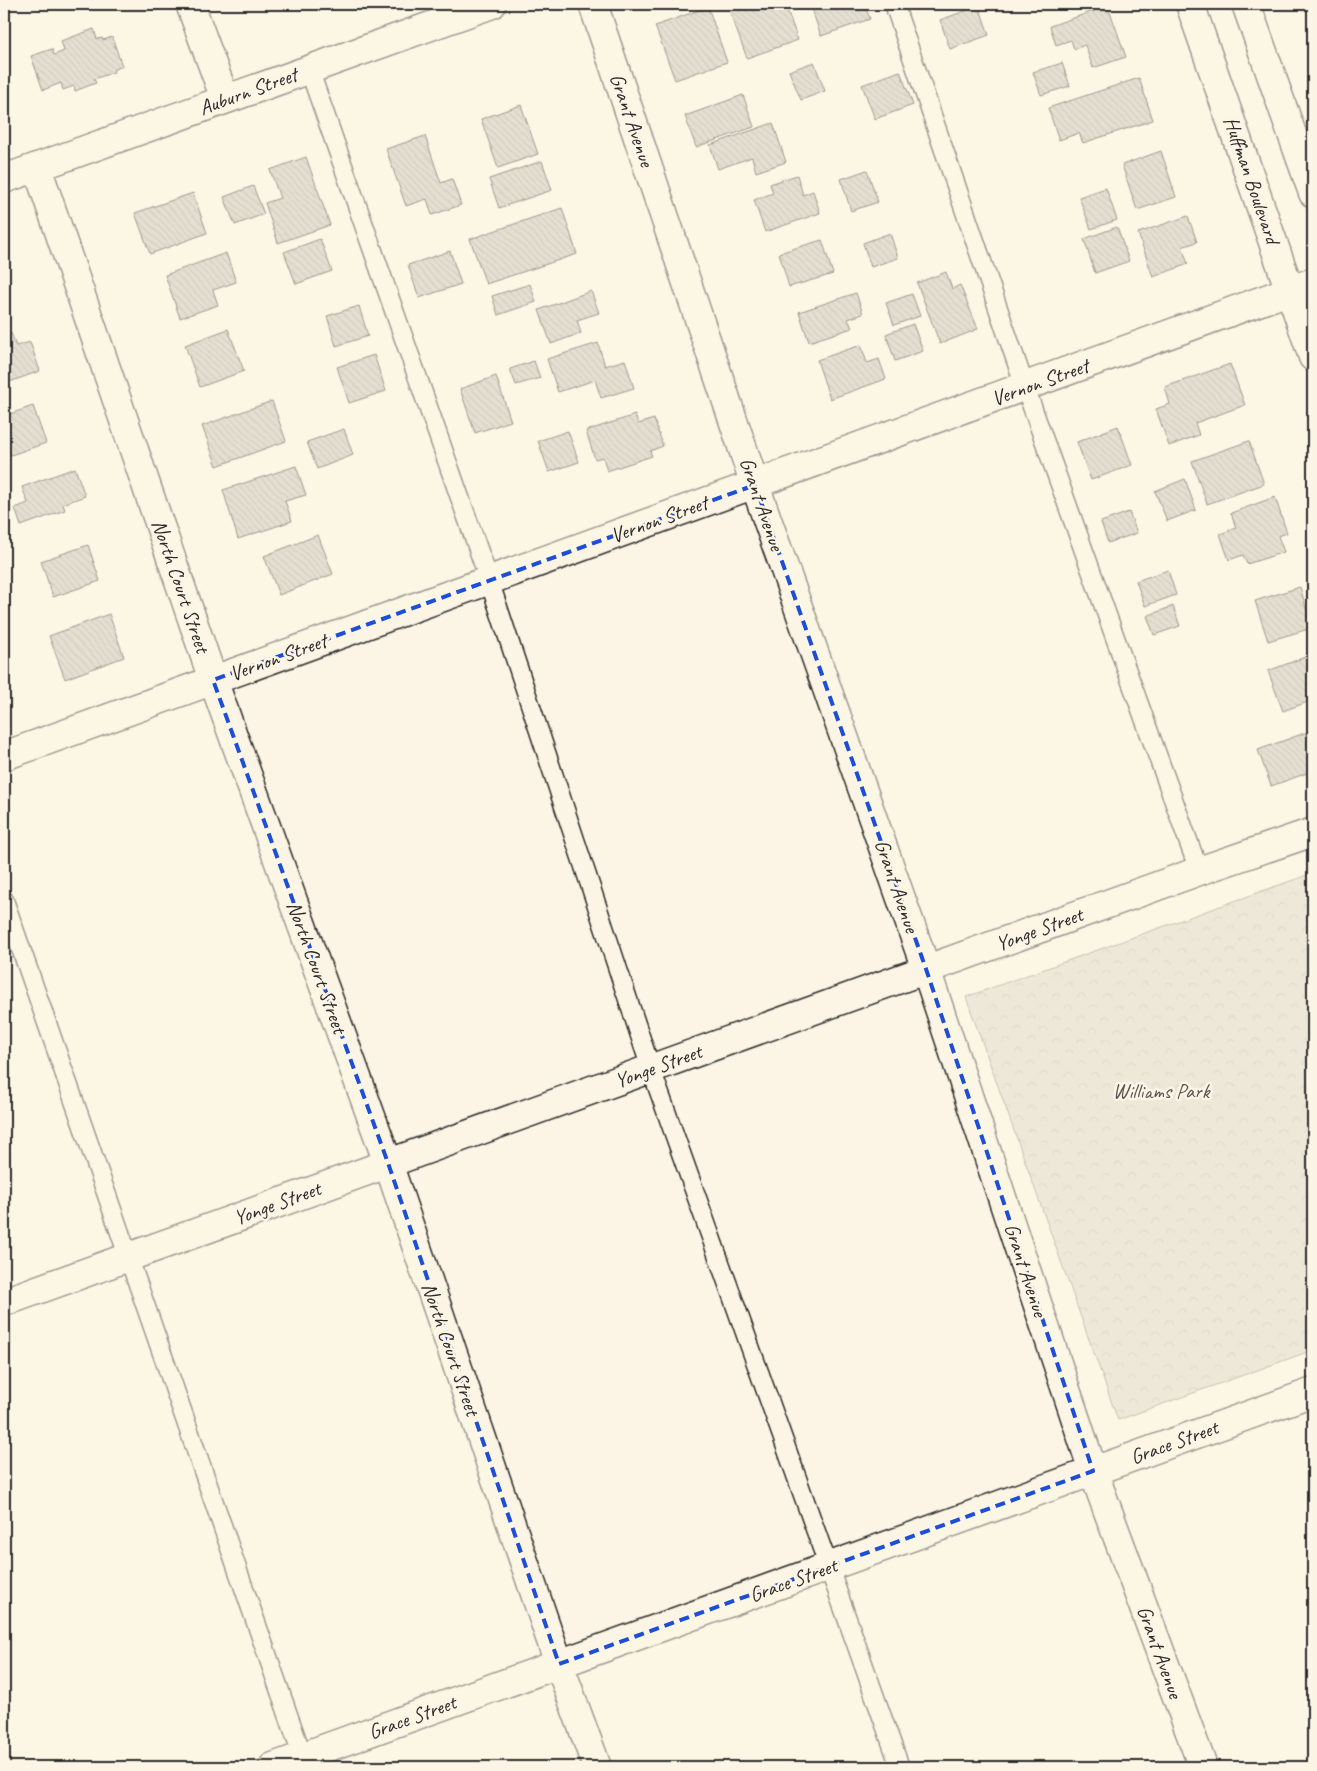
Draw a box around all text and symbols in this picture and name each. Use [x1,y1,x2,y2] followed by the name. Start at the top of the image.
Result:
[195,60,304,121] street label: Auburn Street
[604,70,661,172] street label: Grant Avenue
[1218,113,1287,250] street label: Huffman Boulevard
[988,351,1095,412] street label: Vernon Street
[734,454,791,556] street label: Grant Avenue
[607,488,714,549] street label: Vernon Street
[146,516,217,658] street label: North Court Street
[226,626,333,687] street label: Vernon Street
[869,836,926,938] street label: Grant Avenue
[281,897,354,1039] street label: North Court Street
[992,901,1088,957] street label: Yonge Street
[611,1038,707,1094] street label: Yonge Street
[1113,1078,1211,1104] park label: Williams Park
[230,1175,326,1231] street label: Yonge Street
[999,1220,1054,1322] street label: Grant Avenue
[416,1279,487,1421] street label: North Court Street
[1127,1413,1223,1470] street label: Grace Street
[746,1551,842,1608] street label: Grace Street
[1131,1602,1189,1704] street label: Grant Avenue
[365,1688,461,1745] street label: Grace Street

